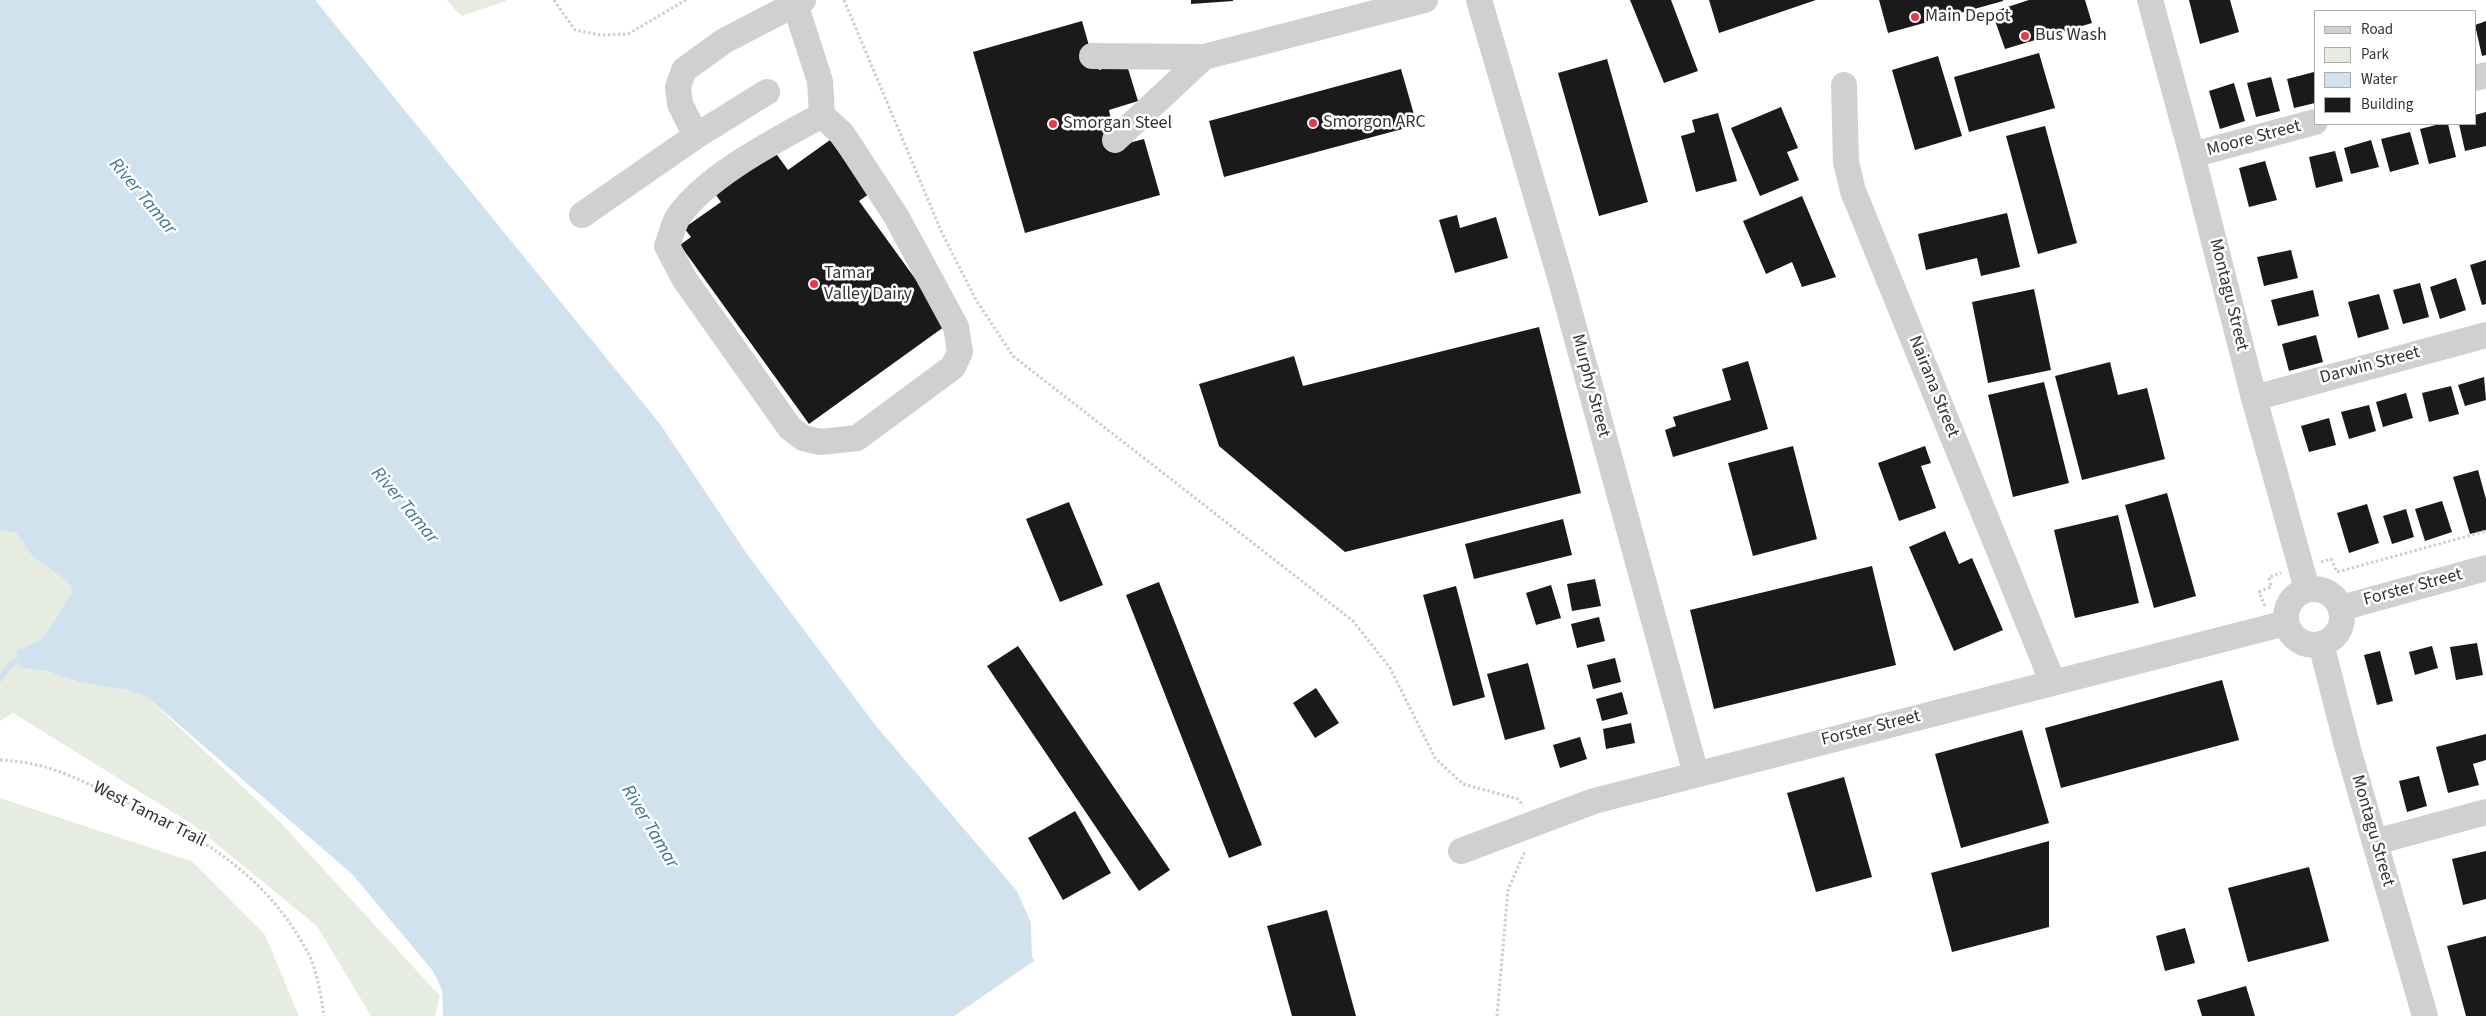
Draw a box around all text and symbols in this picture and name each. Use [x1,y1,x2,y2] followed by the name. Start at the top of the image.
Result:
[1925,6,2011,28] place label: Main Depot
[2314,10,2476,125] legend
[1909,11,1921,23] marker: Main Depot
[2361,19,2393,40] text: Road
[2035,25,2107,47] place label: Bus Wash
[2019,30,2031,42] marker: Bus Wash
[2361,44,2389,65] text: Park
[2361,69,2397,90] text: Water
[2361,94,2413,115] text: Building
[1323,112,1426,134] place label: Smorgon ARC
[1063,113,1172,135] place label: Smorgan Steel
[2205,116,2303,162] street label: Moore Street
[1307,117,1319,129] marker: Smorgon ARC
[1047,118,1059,130] marker: Smorgan Steel
[103,154,181,240] water label: River Tamar
[2204,237,2252,353] street label: Montagu Street
[824,263,912,306] place label: Tamar Valley Dairy
[808,278,820,290] marker: Tamar Valley Dairy
[1566,332,1614,440] street label: Murphy Street
[1903,333,1963,441] street label: Nairana Street
[2318,342,2422,390] street label: Darwin Street
[365,463,443,549] water label: River Tamar
[2361,564,2465,612] street label: Forster Street
[1819,706,1923,752] street label: Forster Street
[2346,773,2398,889] street label: Montagu Street
[89,777,209,853] street label: West Tamar Trail
[615,781,683,873] water label: River Tamar

